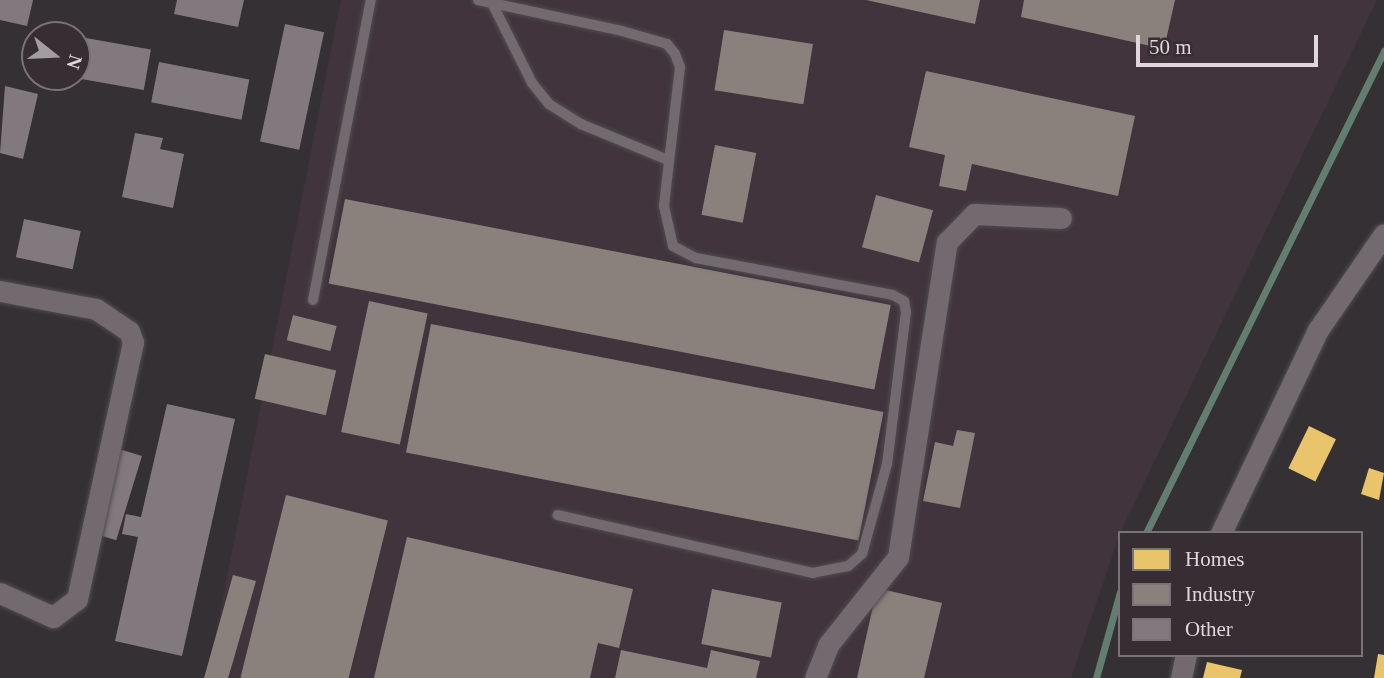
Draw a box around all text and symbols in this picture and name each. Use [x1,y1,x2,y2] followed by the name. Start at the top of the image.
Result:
[21,21,91,91] north arrow
[1139,21,1321,65] scale bar
[1149,35,1192,59] text: 50 m
[62,52,87,72] text: N
[1118,531,1363,657] legend
[1185,547,1245,571] text: Homes
[1185,582,1255,606] text: Industry
[1185,617,1233,641] text: Other

